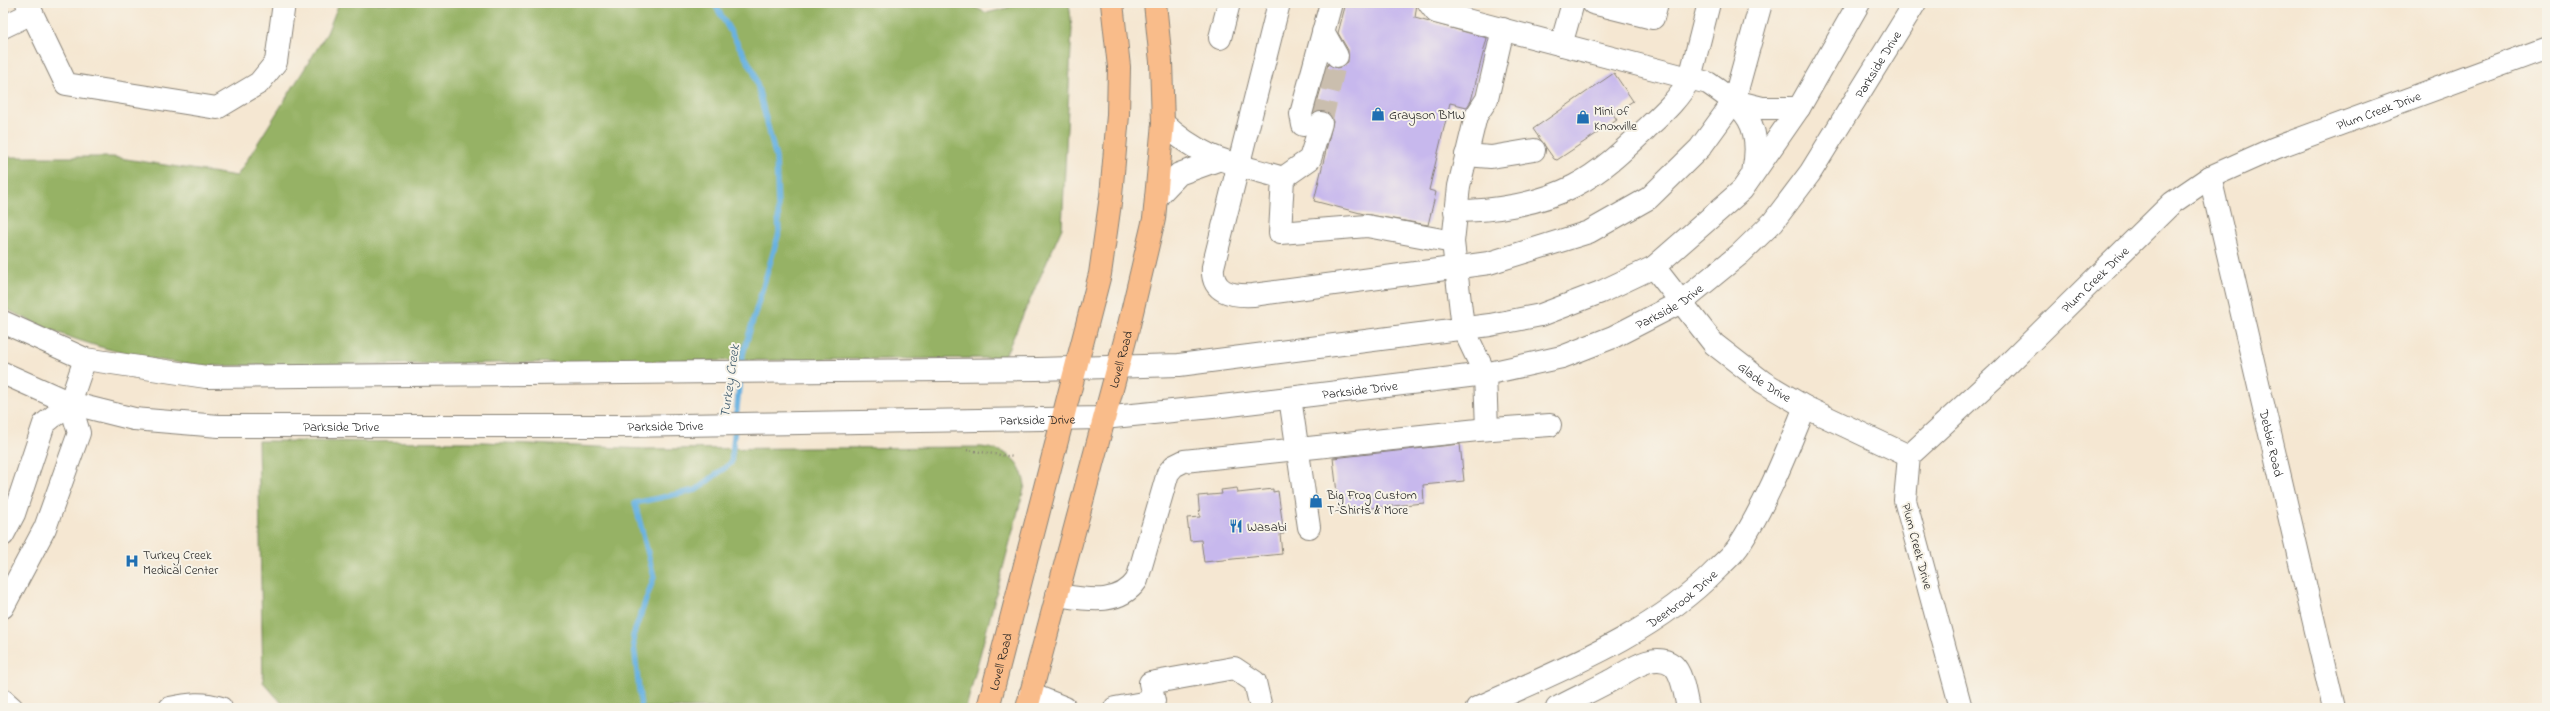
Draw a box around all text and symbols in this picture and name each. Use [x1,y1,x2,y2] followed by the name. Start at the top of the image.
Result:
[1851,27,1907,102] street label: Parkside Drive
[2334,87,2424,136] street label: Plum Creek Drive
[1594,102,1637,136] place label: Mini of Knoxville
[1370,106,1386,122] shop icon: Grayson BMW
[1389,106,1465,126] place label: Grayson BMW
[1575,109,1591,125] shop icon: Mini of Knoxville
[2057,242,2134,318] street label: Plum Creek Drive
[1633,280,1708,335] street label: Parkside Drive
[1105,328,1138,390] street label: Lovell Road
[715,342,746,419] water label: Turkey Creek
[1733,358,1795,408] street label: Glade Drive
[1321,377,1399,405] street label: Parkside Drive
[2253,407,2288,479] street label: Debbie Road
[999,410,1076,431] street label: Parkside Drive
[627,417,704,437] street label: Parkside Drive
[303,418,380,437] street label: Parkside Drive
[1326,486,1417,520] place label: Big Frog Custom T-Shirts & More
[1308,493,1324,509] shop icon: Big Frog Custom T-Shirts & More
[1896,501,1937,592] street label: Plum Creek Drive
[1228,518,1244,534] restaurant icon: Wasabi
[1247,518,1287,537] place label: Wasabi
[143,546,219,580] place label: Turkey Creek Medical Center
[124,553,140,569] hospital icon: Turkey Creek Medical Center
[1643,566,1723,634] street label: Deerbrook Drive
[985,630,1018,693] street label: Lovell Road

